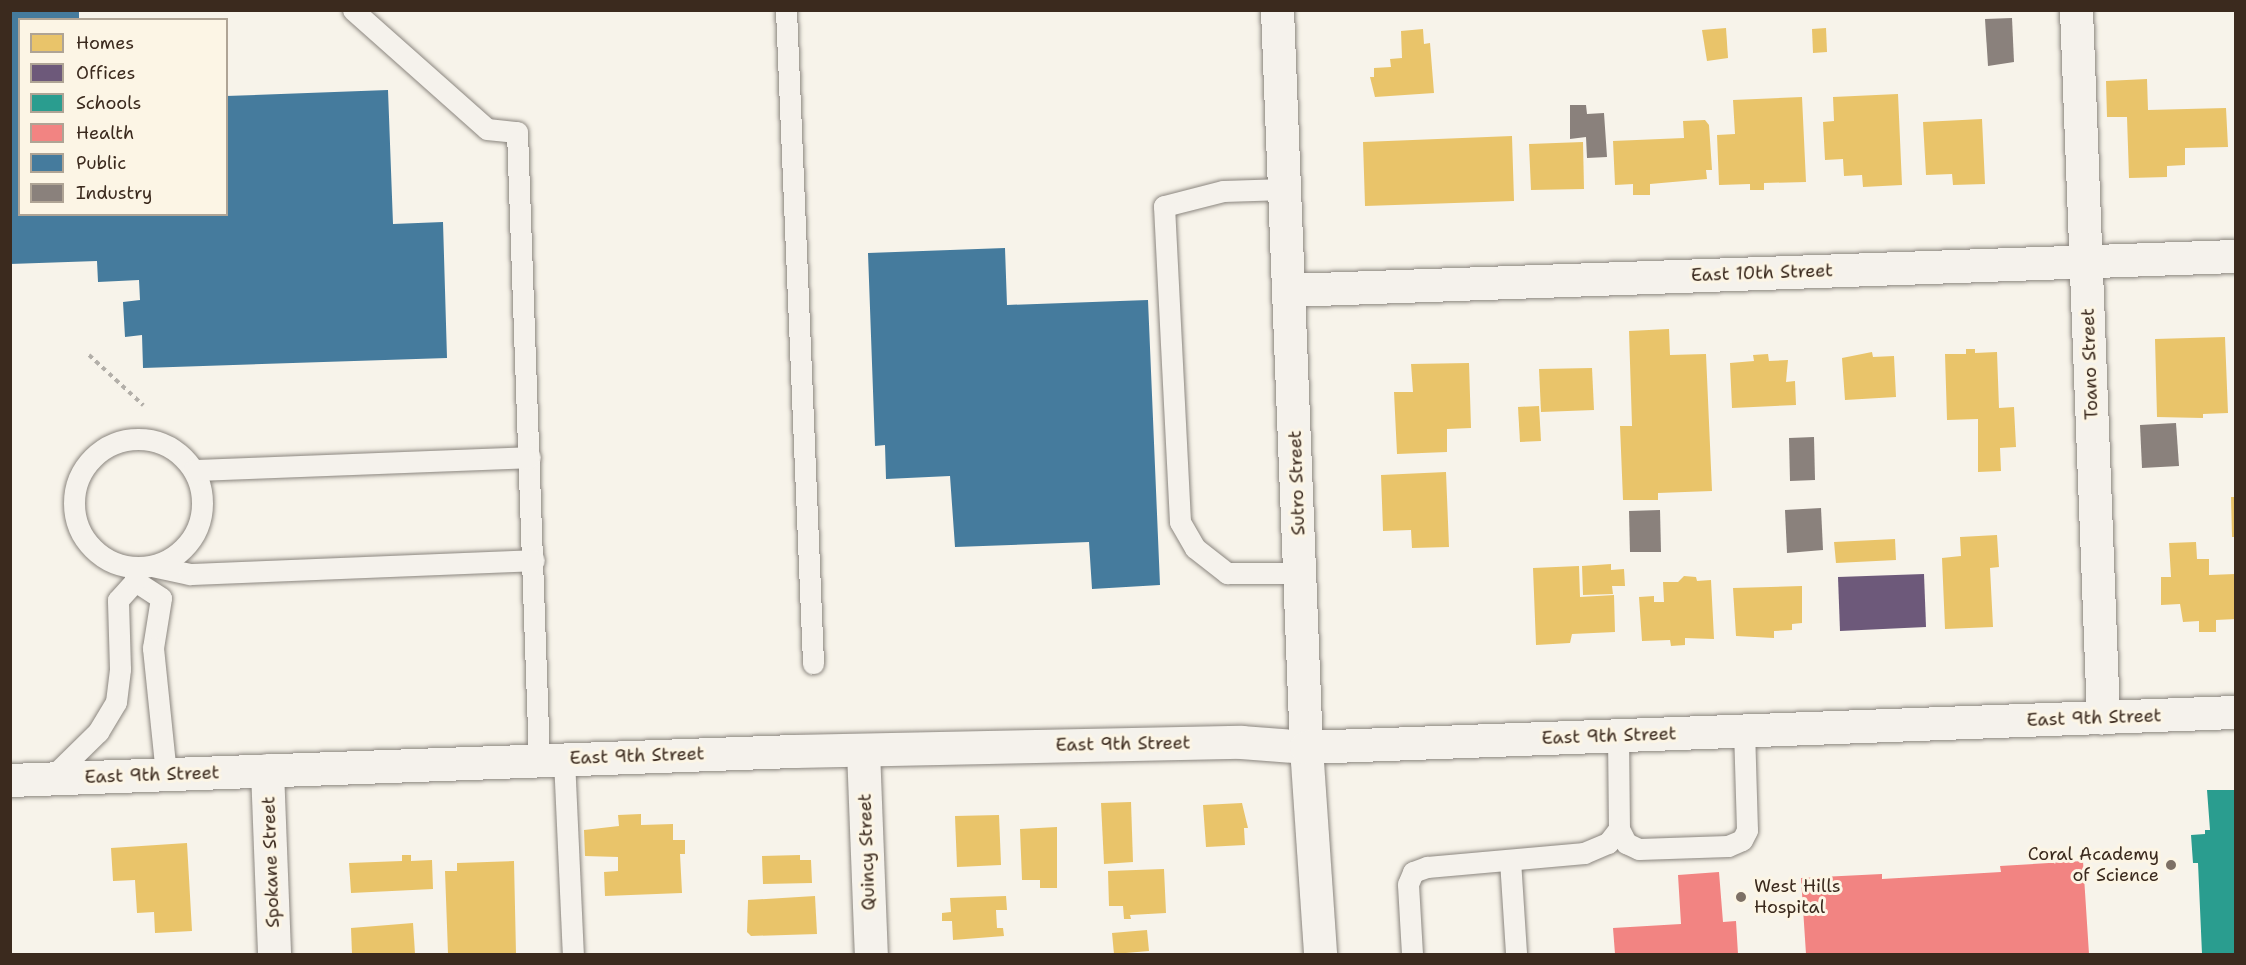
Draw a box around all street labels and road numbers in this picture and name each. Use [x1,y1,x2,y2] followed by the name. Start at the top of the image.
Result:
[1691,260,1833,286] street label: East 10th Street
[2077,308,2103,420] street label: Toano Street
[1284,430,1310,536] street label: Sutro Street
[2026,705,2162,731] street label: East 9th Street
[1541,723,1677,749] street label: East 9th Street
[1055,732,1191,756] street label: East 9th Street
[569,743,705,769] street label: East 9th Street
[84,762,220,788] street label: East 9th Street
[854,793,880,911] street label: Quincy Street
[258,796,284,928] street label: Spokane Street

